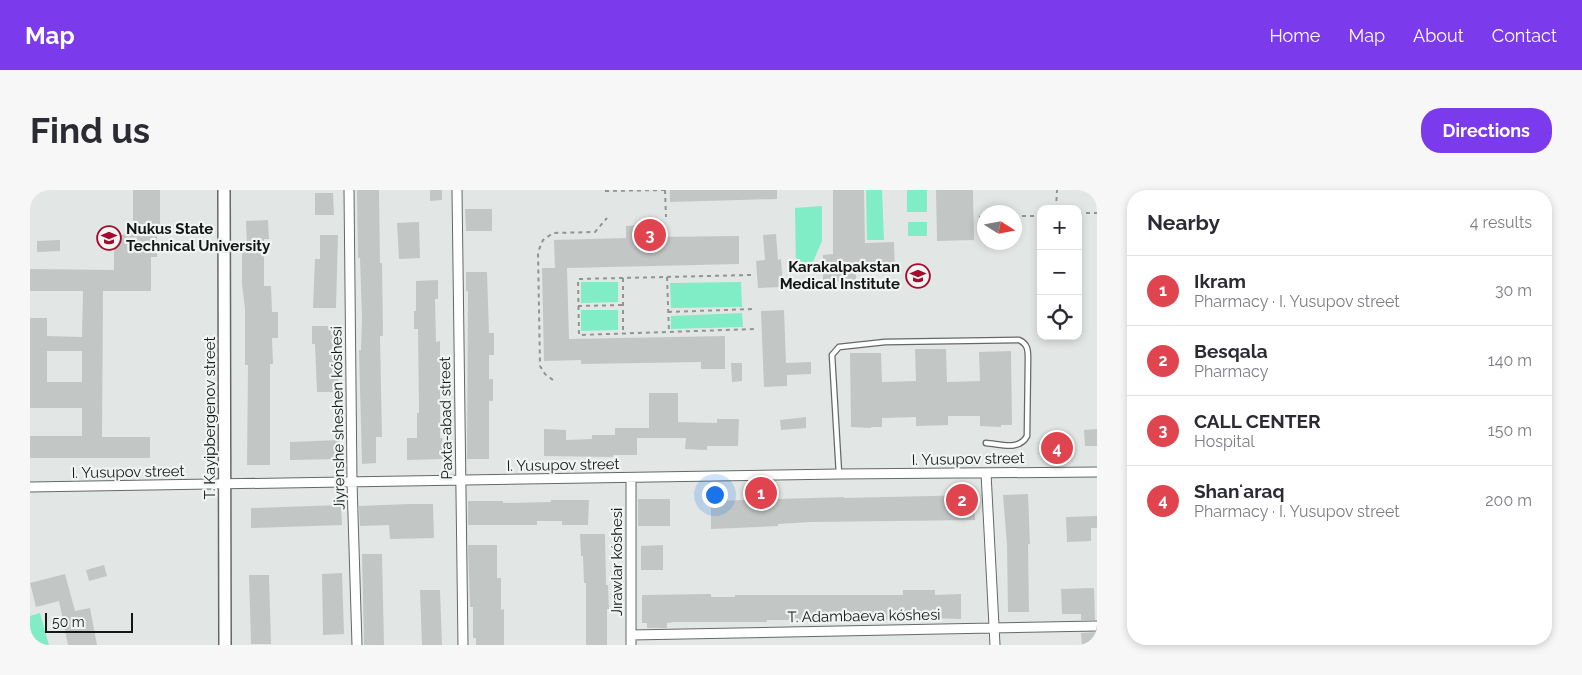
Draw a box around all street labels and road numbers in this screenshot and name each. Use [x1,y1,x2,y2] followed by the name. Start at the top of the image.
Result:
[327,326,349,510] street label: Jiyrenshe sheshen kóshesi
[201,337,219,499] street label: T. Kayipbergenov street
[436,356,456,480] street label: Paxta-abad street
[911,449,1025,469] street label: I. Yusupov street
[506,455,620,475] street label: I. Yusupov street
[71,462,185,482] street label: I. Yusupov street
[608,508,626,616] street label: Jırawlar kóshesi
[787,606,941,626] street label: T. Adambaeva kóshesi

